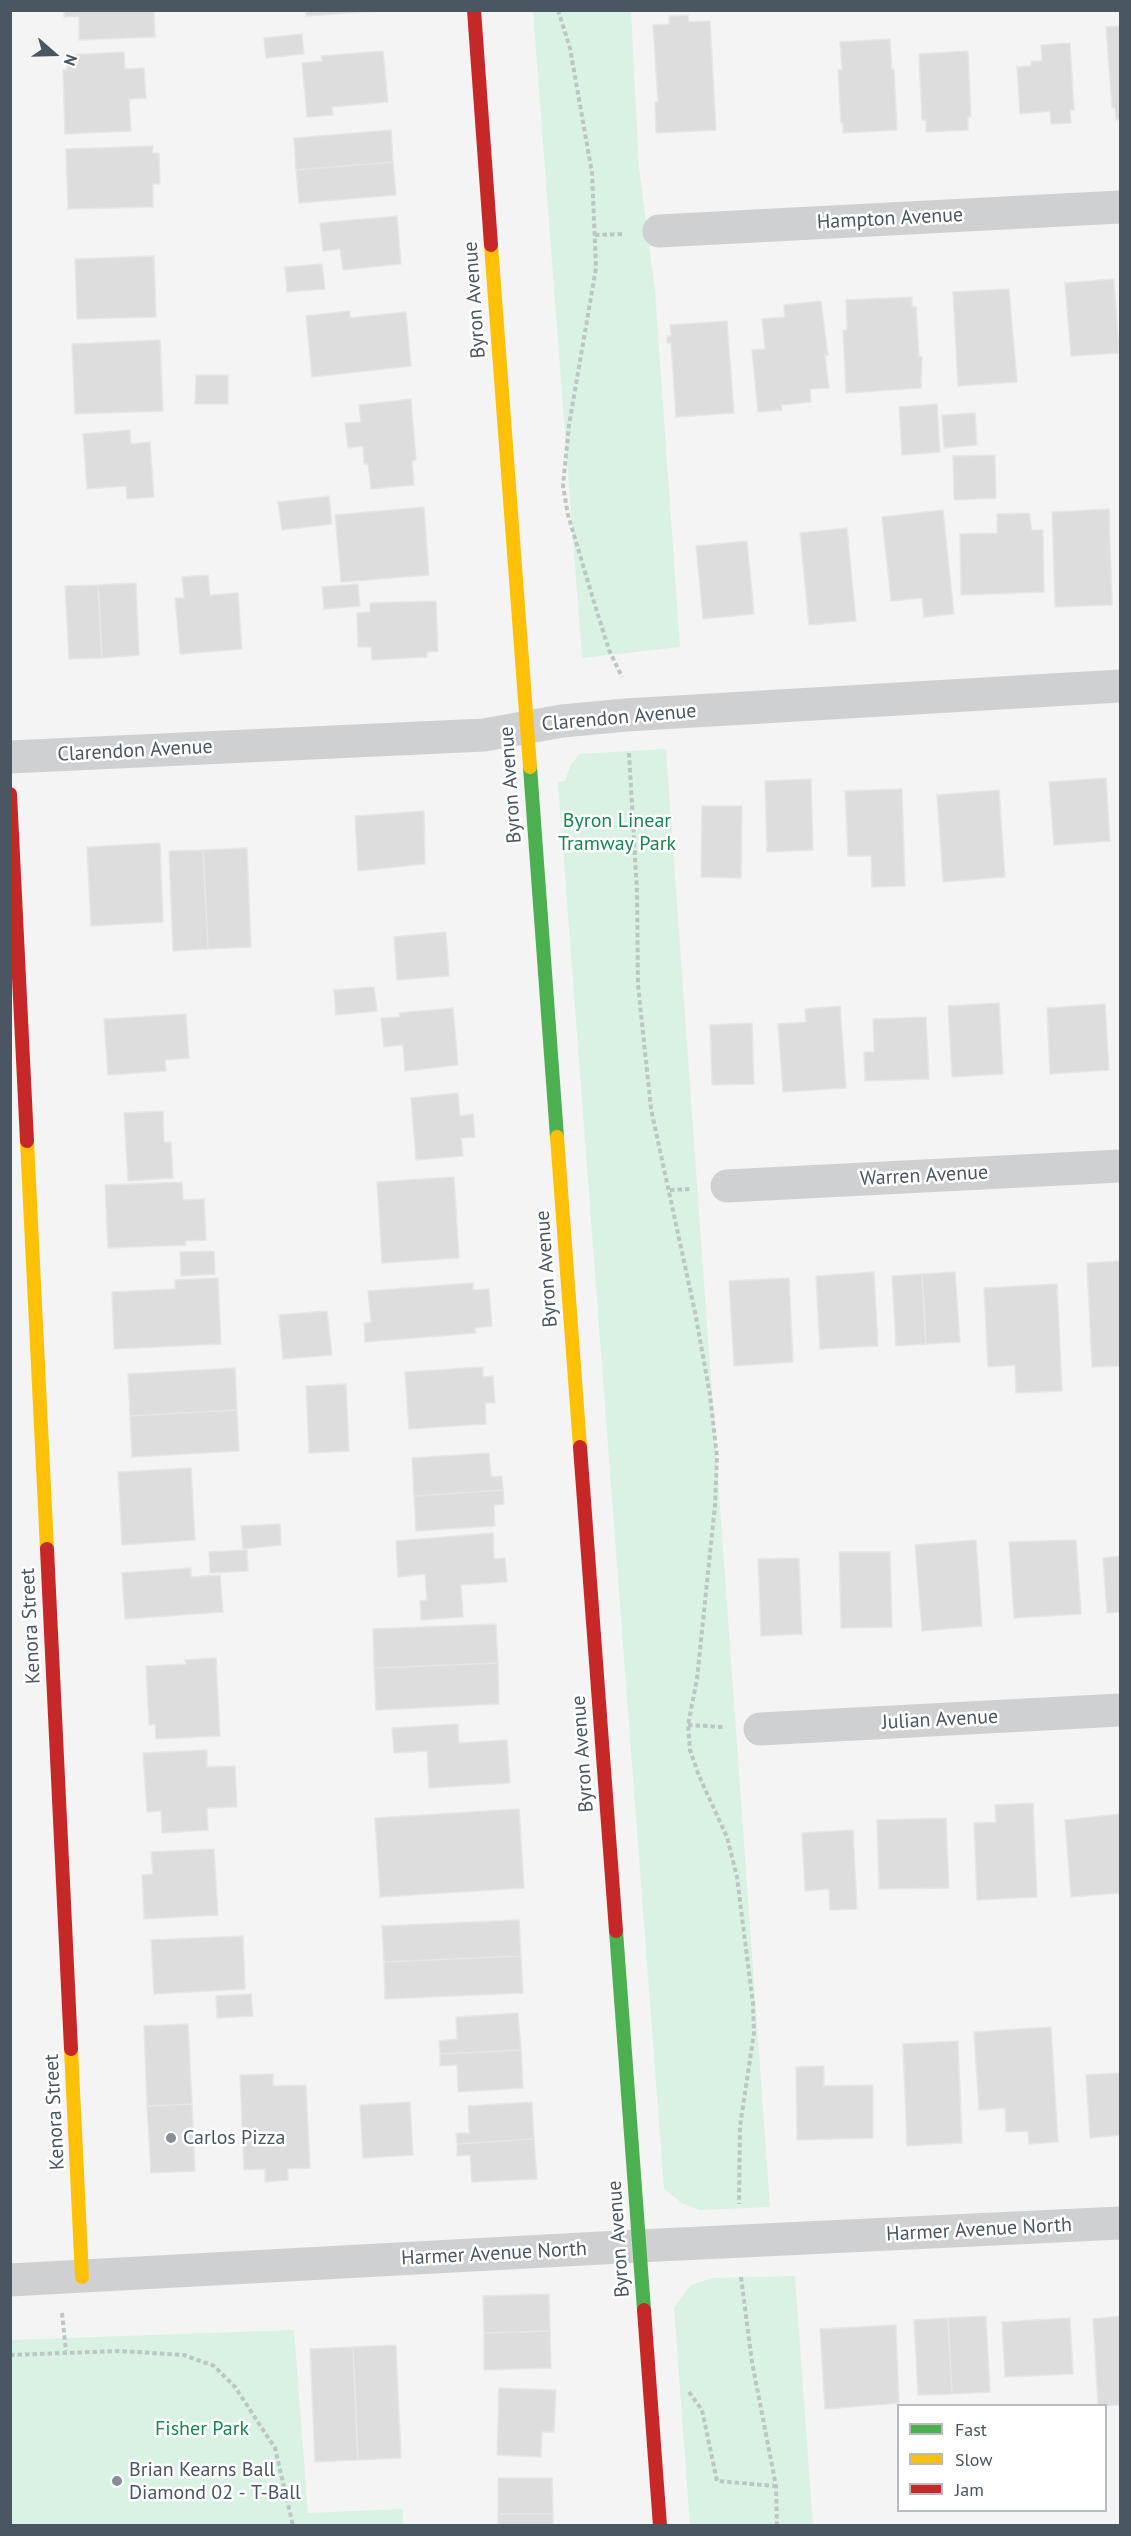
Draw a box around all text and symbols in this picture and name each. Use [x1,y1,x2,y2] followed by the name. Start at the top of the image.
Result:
[24,24,84,84] north arrow
[60,52,82,69] text: N
[816,203,964,235] street label: Hampton Avenue
[459,241,491,359] street label: Byron Avenue
[541,699,697,737] street label: Clarendon Avenue
[495,726,527,844] street label: Byron Avenue
[57,735,213,767] street label: Clarendon Avenue
[558,809,676,856] park label: Byron Linear Tramway Park
[859,1161,989,1191] street label: Warren Avenue
[531,1210,563,1328] street label: Byron Avenue
[16,1567,46,1685] street label: Kenora Street
[567,1695,599,1813] street label: Byron Avenue
[881,1705,999,1735] street label: Julian Avenue
[40,2053,70,2171] street label: Kenora Street
[183,2126,285,2150] place label: Carlos Pizza
[164,2131,178,2145] marker: Carlos Pizza
[603,2180,635,2298] street label: Byron Avenue
[886,2213,1072,2247] street label: Harmer Avenue North
[401,2237,587,2271] street label: Harmer Avenue North
[897,2404,1107,2512] legend
[155,2417,249,2441] park label: Fisher Park
[955,2418,987,2441] text: Fast
[955,2448,993,2471] text: Slow
[129,2458,301,2505] place label: Brian Kearns Ball Diamond 02 - T-Ball
[110,2474,124,2488] marker: Brian Kearns Ball Diamond 02 - T-Ball
[955,2478,984,2501] text: Jam

